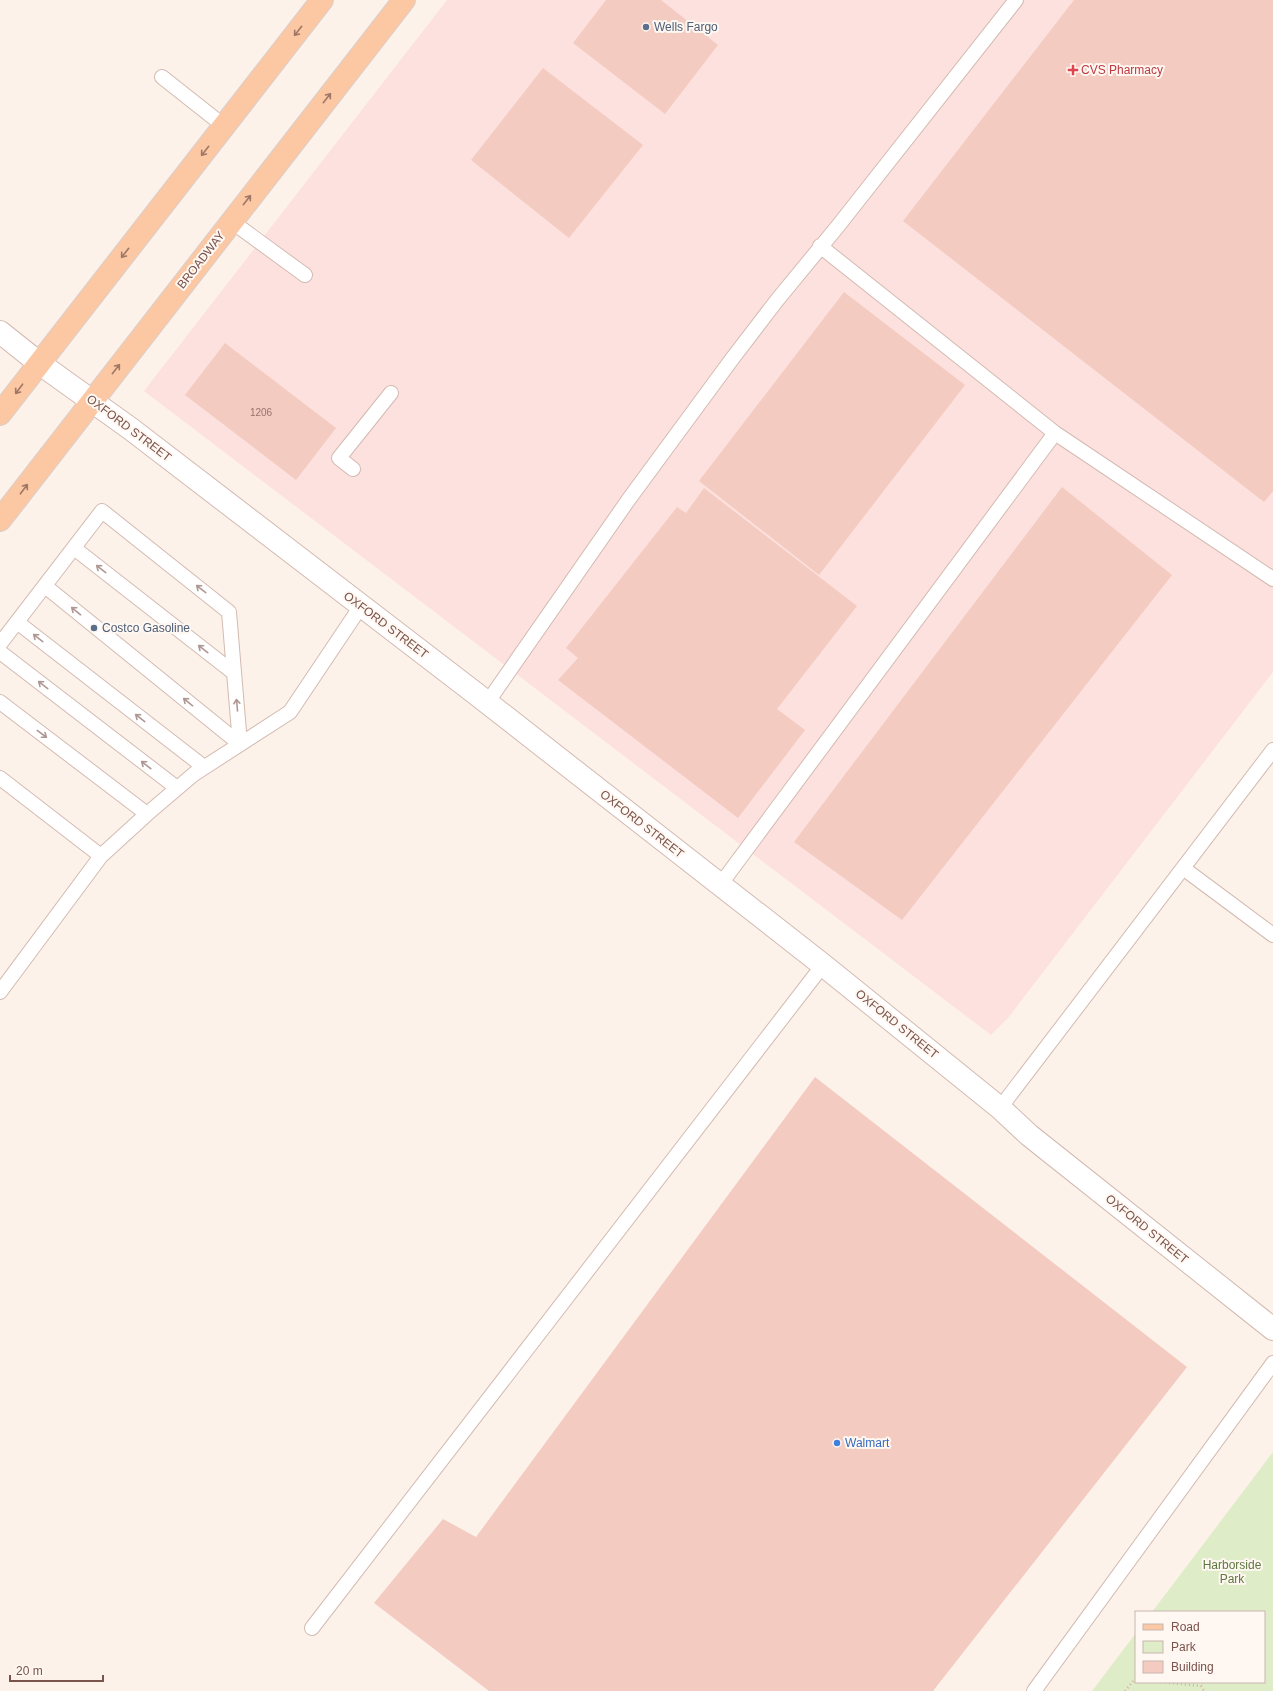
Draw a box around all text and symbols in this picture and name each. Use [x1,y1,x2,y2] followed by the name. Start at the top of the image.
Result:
[654,20,718,34] place label: Wells Fargo
[641,22,651,32] marker: Wells Fargo
[293,25,302,36] one-way arrow
[1081,63,1163,77] place label: CVS Pharmacy
[1068,65,1078,75] marker: CVS Pharmacy
[323,92,332,103] one-way arrow
[200,145,209,156] one-way arrow
[243,195,252,206] one-way arrow
[174,229,228,291] street label: BROADWAY
[120,247,129,258] one-way arrow
[111,364,120,375] one-way arrow
[15,383,24,394] one-way arrow
[84,392,174,465] street label: OXFORD STREET
[250,407,273,418] house number: 1206
[19,484,28,495] one-way arrow
[95,565,106,573] one-way arrow
[195,585,206,594] one-way arrow
[341,589,431,662] street label: OXFORD STREET
[71,607,82,616] one-way arrow
[102,621,190,635] place label: Costco Gasoline
[89,623,99,633] marker: Costco Gasoline
[32,634,43,642] one-way arrow
[198,645,209,653] one-way arrow
[38,681,49,689] one-way arrow
[183,698,193,707] one-way arrow
[233,699,240,712] one-way arrow
[135,713,146,722] one-way arrow
[37,730,48,739] one-way arrow
[141,760,152,769] one-way arrow
[597,787,687,861] street label: OXFORD STREET
[853,986,942,1062] street label: OXFORD STREET
[1103,1191,1192,1267] street label: OXFORD STREET
[845,1436,890,1450] place label: Walmart
[832,1438,842,1448] marker: Walmart
[1203,1558,1262,1586] park label: Harborside Park
[1135,1611,1265,1683] legend
[1171,1620,1200,1634] text: Road
[1171,1640,1197,1654] text: Park
[10,1657,103,1683] scale bar
[1171,1660,1214,1674] text: Building
[16,1664,43,1678] text: 20 m

